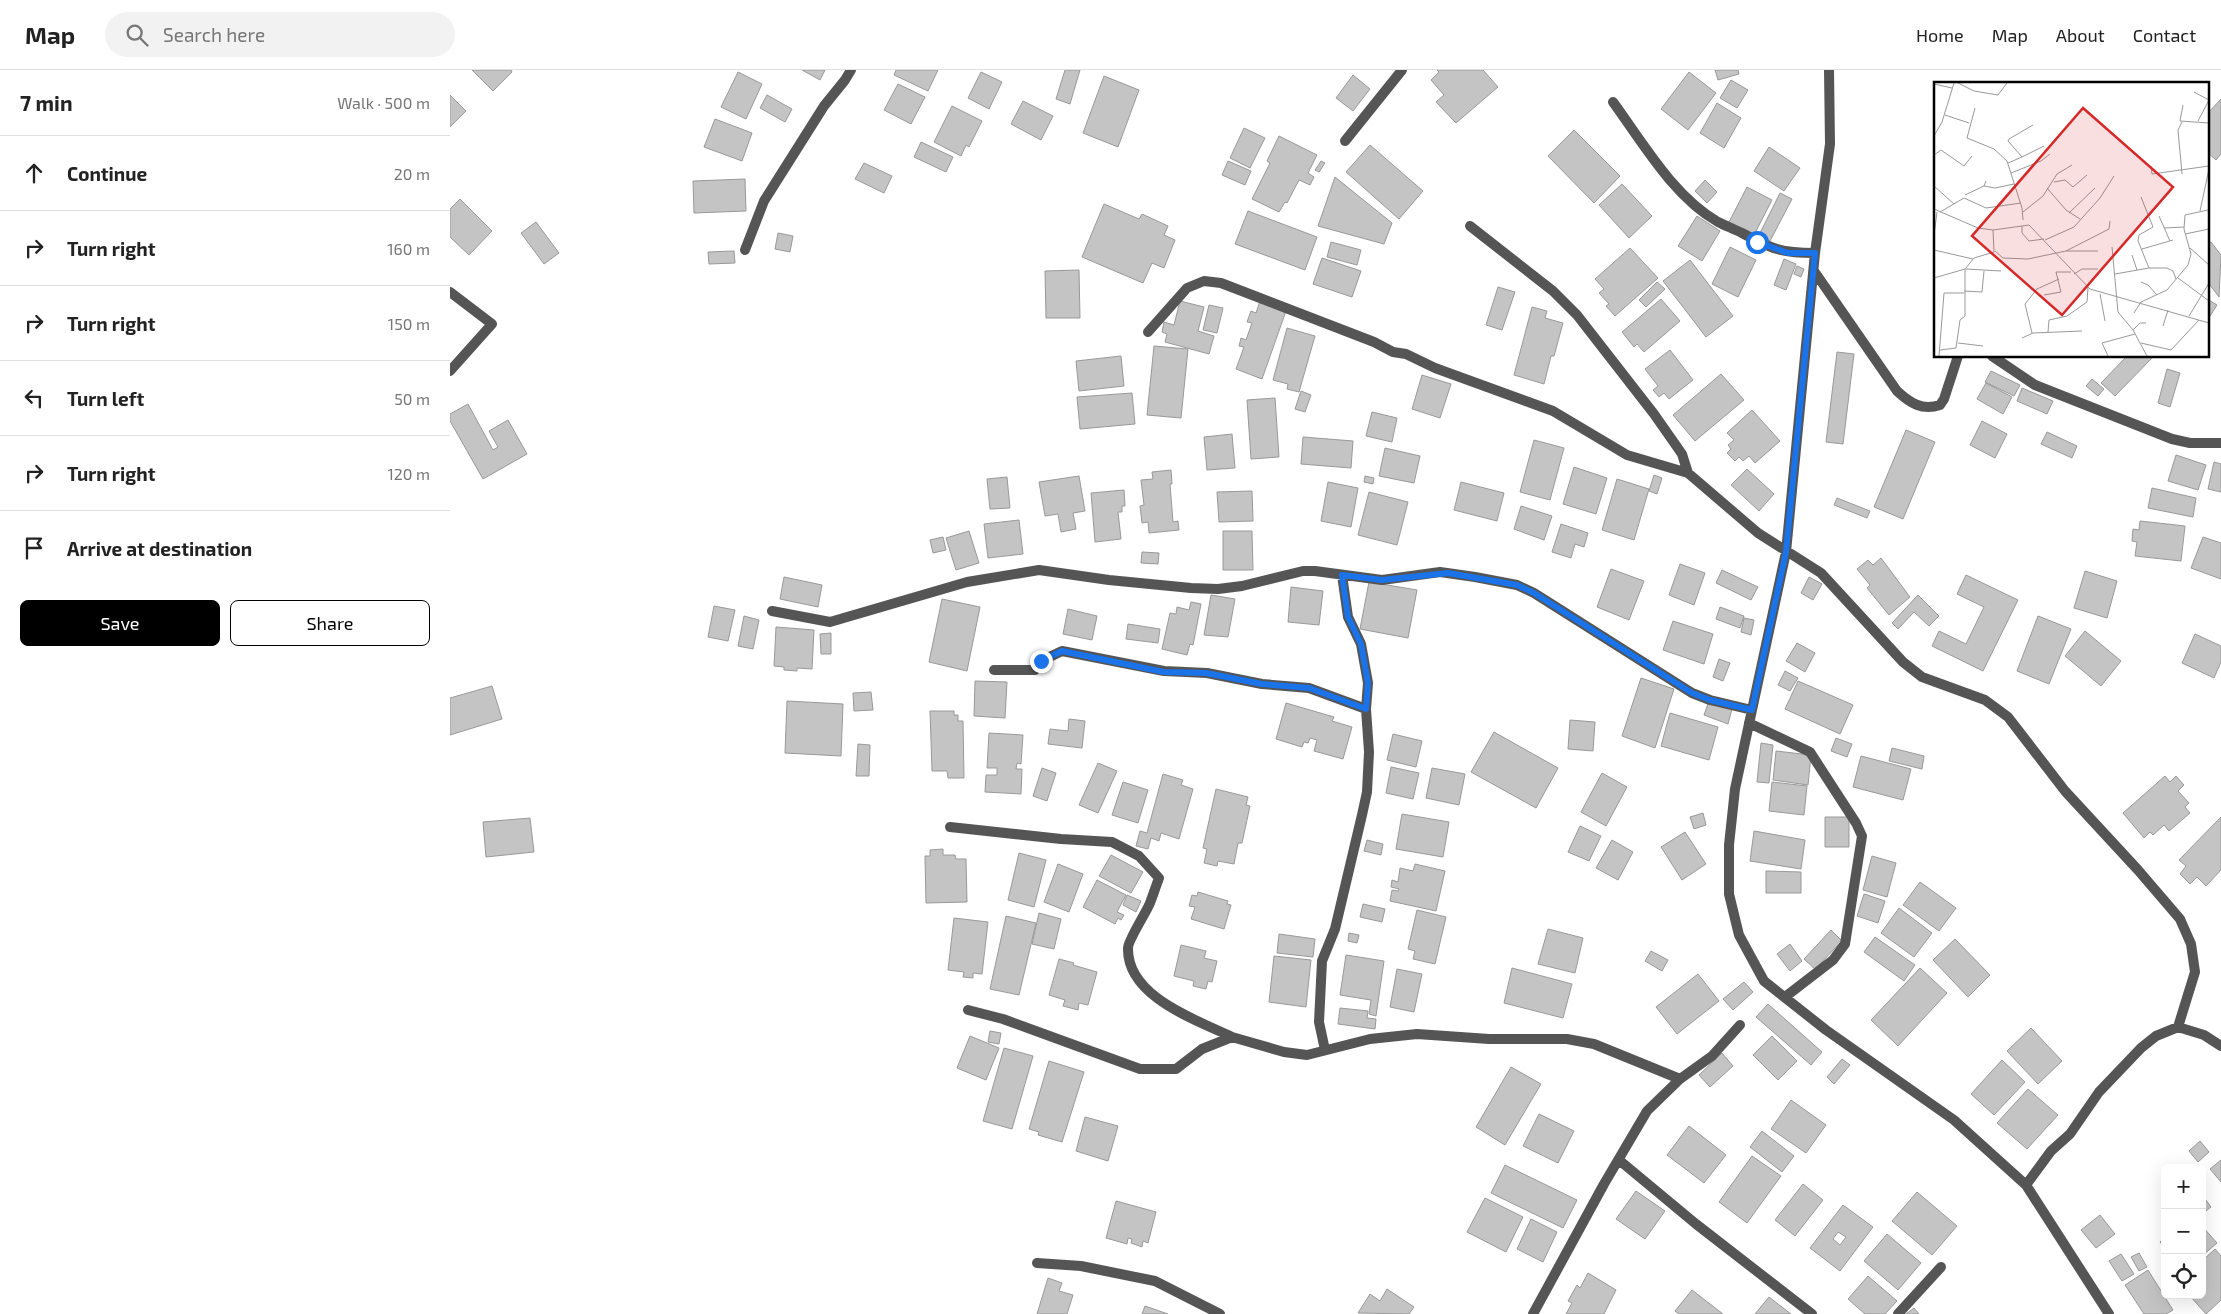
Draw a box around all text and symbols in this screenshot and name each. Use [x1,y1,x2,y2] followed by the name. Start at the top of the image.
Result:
[105,12,455,57] search box
[25,20,75,49] text: Map
[123,21,151,49] icon: search
[163,23,265,46] text: Search here
[1916,24,1964,46] text: Home
[1992,24,2028,46] text: Map
[2056,24,2105,46] text: About
[2133,24,2196,46] text: Contact
[1934,82,2208,358] inset map
[20,90,73,115] text: 7 min
[337,93,430,112] text: Walk · 500 m
[20,159,48,187] icon: ahead
[67,162,147,185] text: Continue
[394,164,430,183] text: 20 m
[1746,231,1769,254] route start
[20,234,48,262] icon: right
[67,237,155,260] text: Turn right
[387,239,430,258] text: 160 m
[20,309,48,337] icon: right
[67,312,155,335] text: Turn right
[388,314,430,333] text: 150 m
[20,384,48,412] icon: left
[67,387,144,410] text: Turn left
[394,389,430,408] text: 50 m
[20,459,48,487] icon: right
[67,462,155,485] text: Turn right
[387,464,430,483] text: 120 m
[20,534,48,562] icon: arrive
[67,537,252,560] text: Arrive at destination
[20,600,220,646] button: Save
[230,600,430,646] button: Share
[1030,650,1053,673] route end
[2161,1164,2206,1299] map controls
[2161,1164,2206,1209] button: +
[2161,1209,2206,1254] button: −
[2161,1254,2206,1299] button: locate

